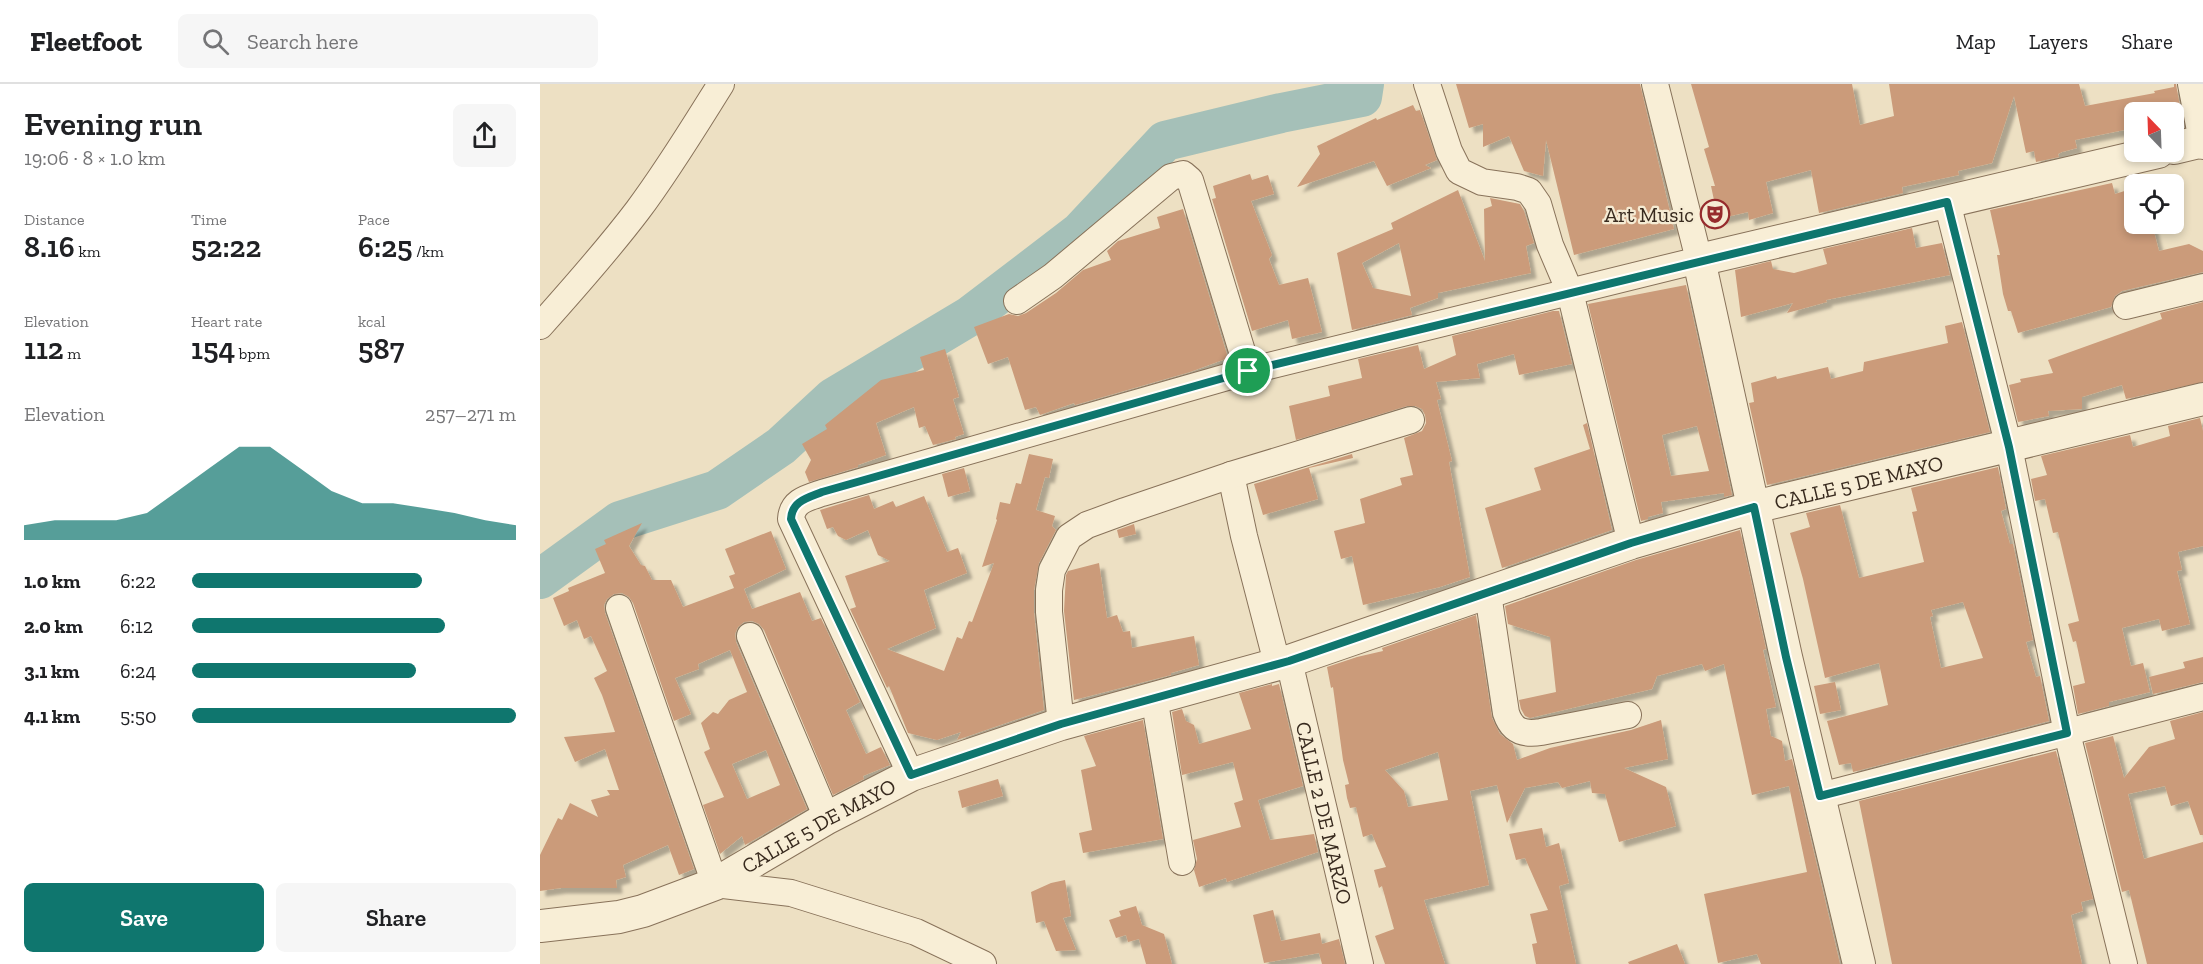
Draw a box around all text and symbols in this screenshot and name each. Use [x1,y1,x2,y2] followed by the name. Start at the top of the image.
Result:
[178,14,598,68] search box
[30,25,142,58] text: Fleetfoot
[199,25,232,58] icon: search
[247,28,358,55] text: Search here
[1956,29,1996,54] text: Map
[2029,29,2088,54] text: Layers
[2121,29,2173,54] text: Share
[2124,102,2184,162] north arrow
[2124,102,2184,234] map controls
[24,104,202,143] text: Evening run
[453,104,516,167] button: share
[24,146,165,170] text: 19:06 · 8 × 1.0 km
[2124,174,2184,234] button: locate
[1699,198,1731,230] theatre icon: Art Music
[1604,202,1694,227] place label: Art Music
[24,210,85,229] text: Distance
[191,210,227,229] text: Time
[358,210,390,229] text: Pace
[24,229,75,265] text: 8.16
[191,229,261,265] text: 52:22
[358,229,413,265] text: 6:25
[75,242,101,261] text: km
[413,242,444,261] text: /km
[24,312,89,331] text: Elevation
[191,312,262,331] text: Heart rate
[358,312,385,331] text: kcal
[24,331,64,367] text: 112
[191,331,235,367] text: 154
[358,331,404,367] text: 587
[64,344,81,363] text: m
[235,344,270,363] text: bpm
[1222,345,1273,396] pin
[1231,354,1264,387] icon: arrive
[24,402,105,426] text: Elevation
[425,402,516,426] text: 257–271 m
[1772,450,1945,514] street label: CALLE 5 DE MAYO
[24,569,80,593] text: 1.0 km
[120,569,156,593] text: 6:22
[24,614,83,638] text: 2.0 km
[120,614,153,638] text: 6:12
[24,659,80,683] text: 3.1 km
[120,659,156,683] text: 6:24
[24,704,80,728] text: 4.1 km
[120,704,156,728] text: 5:50
[1291,719,1358,907] street label: CALLE 2 DE MARZO
[737,773,900,878] street label: CALLE 5 DE MAYO
[24,883,264,952] button: Save
[276,883,516,952] button: Share

